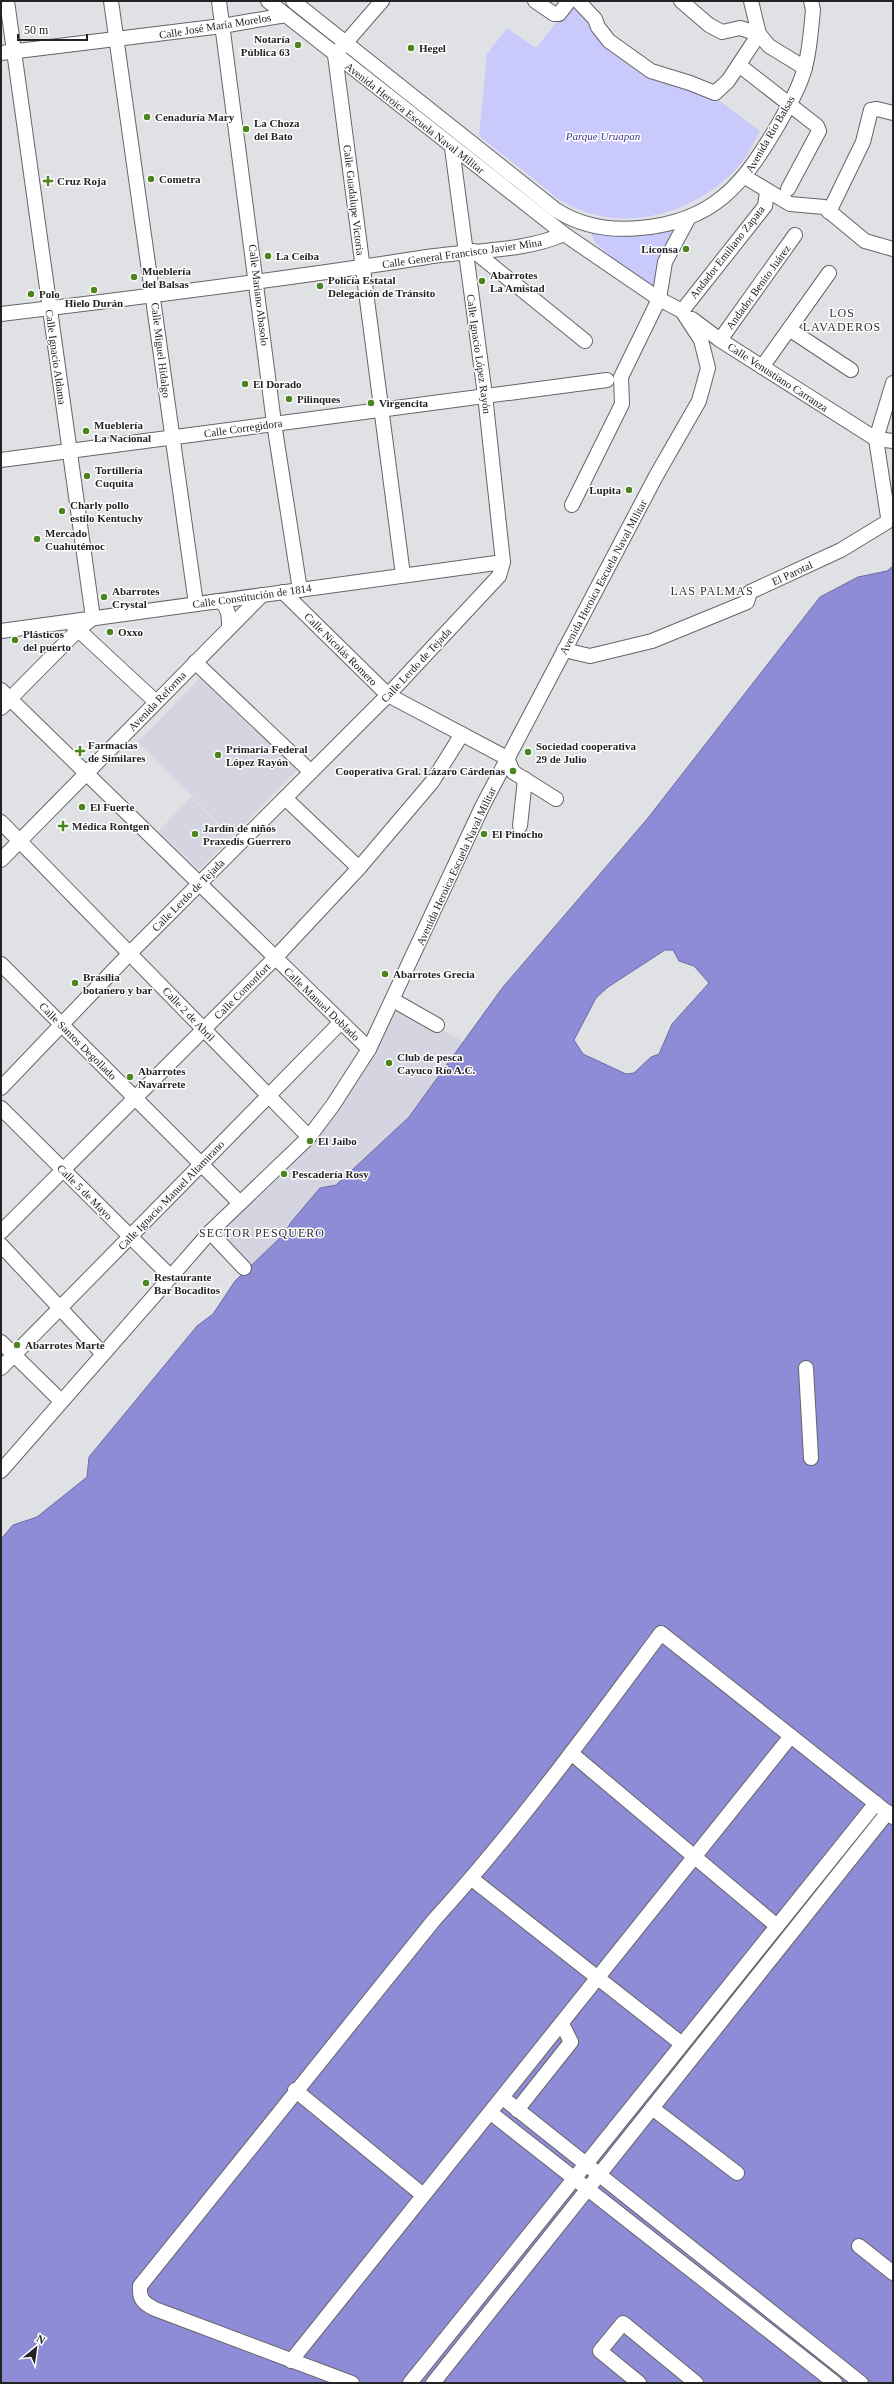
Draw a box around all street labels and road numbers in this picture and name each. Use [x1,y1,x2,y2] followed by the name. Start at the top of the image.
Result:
[158,11,272,41] street label: Calle José María Morelos
[343,60,487,176] street label: Avenida Heroica Escuela Naval Militar
[743,94,797,174] street label: Avenida Río Balsas
[341,144,367,256] street label: Calle Guadalupe Victoria
[687,203,767,301] street label: Andador Emiliano Zapata
[381,236,543,270] street label: Calle General Francisco Javier Mina
[723,242,793,332] street label: Andador Benito Juárez
[247,244,271,347] street label: Calle Mariano Abasolo
[465,293,493,415] street label: Calle Ignacio López Rayón
[149,302,173,399] street label: Calle Miguel Hidalgo
[43,309,69,405] street label: Calle Ignacio Aldama
[726,340,830,414] street label: Calle Venustiano Carranza
[203,417,283,439] street label: Calle Corregidora
[557,497,649,656] street label: Avenida Heroica Escuela Naval Militar
[770,558,814,588] street label: El Parotal
[192,582,313,610] street label: Calle Constitución de 1814
[302,610,380,688] street label: Calle Nicolás Romero
[379,625,454,705] street label: Calle Lerdo de Tejada
[126,669,188,733] street label: Avenida Reforma
[414,785,498,947] street label: Avenida Heroica Escuela Naval Militar
[149,856,227,934] street label: Calle Lerdo de Tejada
[212,961,272,1021] street label: Calle Comonfort
[282,965,363,1043] street label: Calle Manuel Doblado
[160,985,218,1043] street label: Calle 2 de Abril
[37,1000,119,1082] street label: Calle Santos Degollado
[115,1137,227,1252] street label: Calle Ignacio Manuel Altamirano
[55,1162,115,1222] street label: Calle 5 de Mayo

